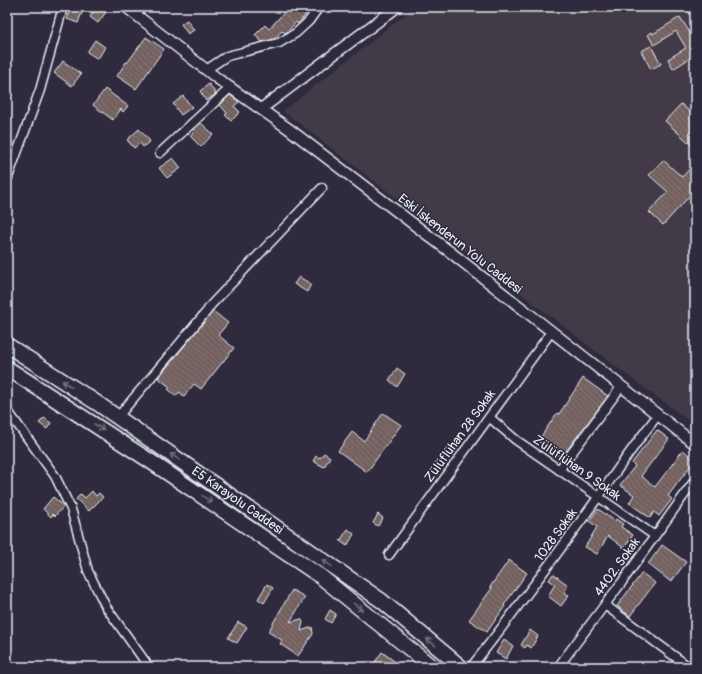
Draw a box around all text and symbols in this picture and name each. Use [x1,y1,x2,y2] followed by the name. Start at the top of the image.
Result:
[395,191,525,297] street label: Eski İskenderun Yolu Caddesi
[62,380,73,388] one-way arrow
[421,386,499,485] street label: Zülüflühan 28 Sokak
[93,423,104,432] one-way arrow
[530,432,624,505] street label: Zülüflühan 9 Sokak
[170,453,181,461] one-way arrow
[189,463,286,538] street label: E5 Karayolu Caddesi
[201,495,212,503] one-way arrow
[531,505,581,565] street label: 1028 Sokak
[590,534,644,599] street label: 4402. Sokak
[322,559,333,567] one-way arrow
[353,603,364,612] one-way arrow
[425,638,436,647] one-way arrow

